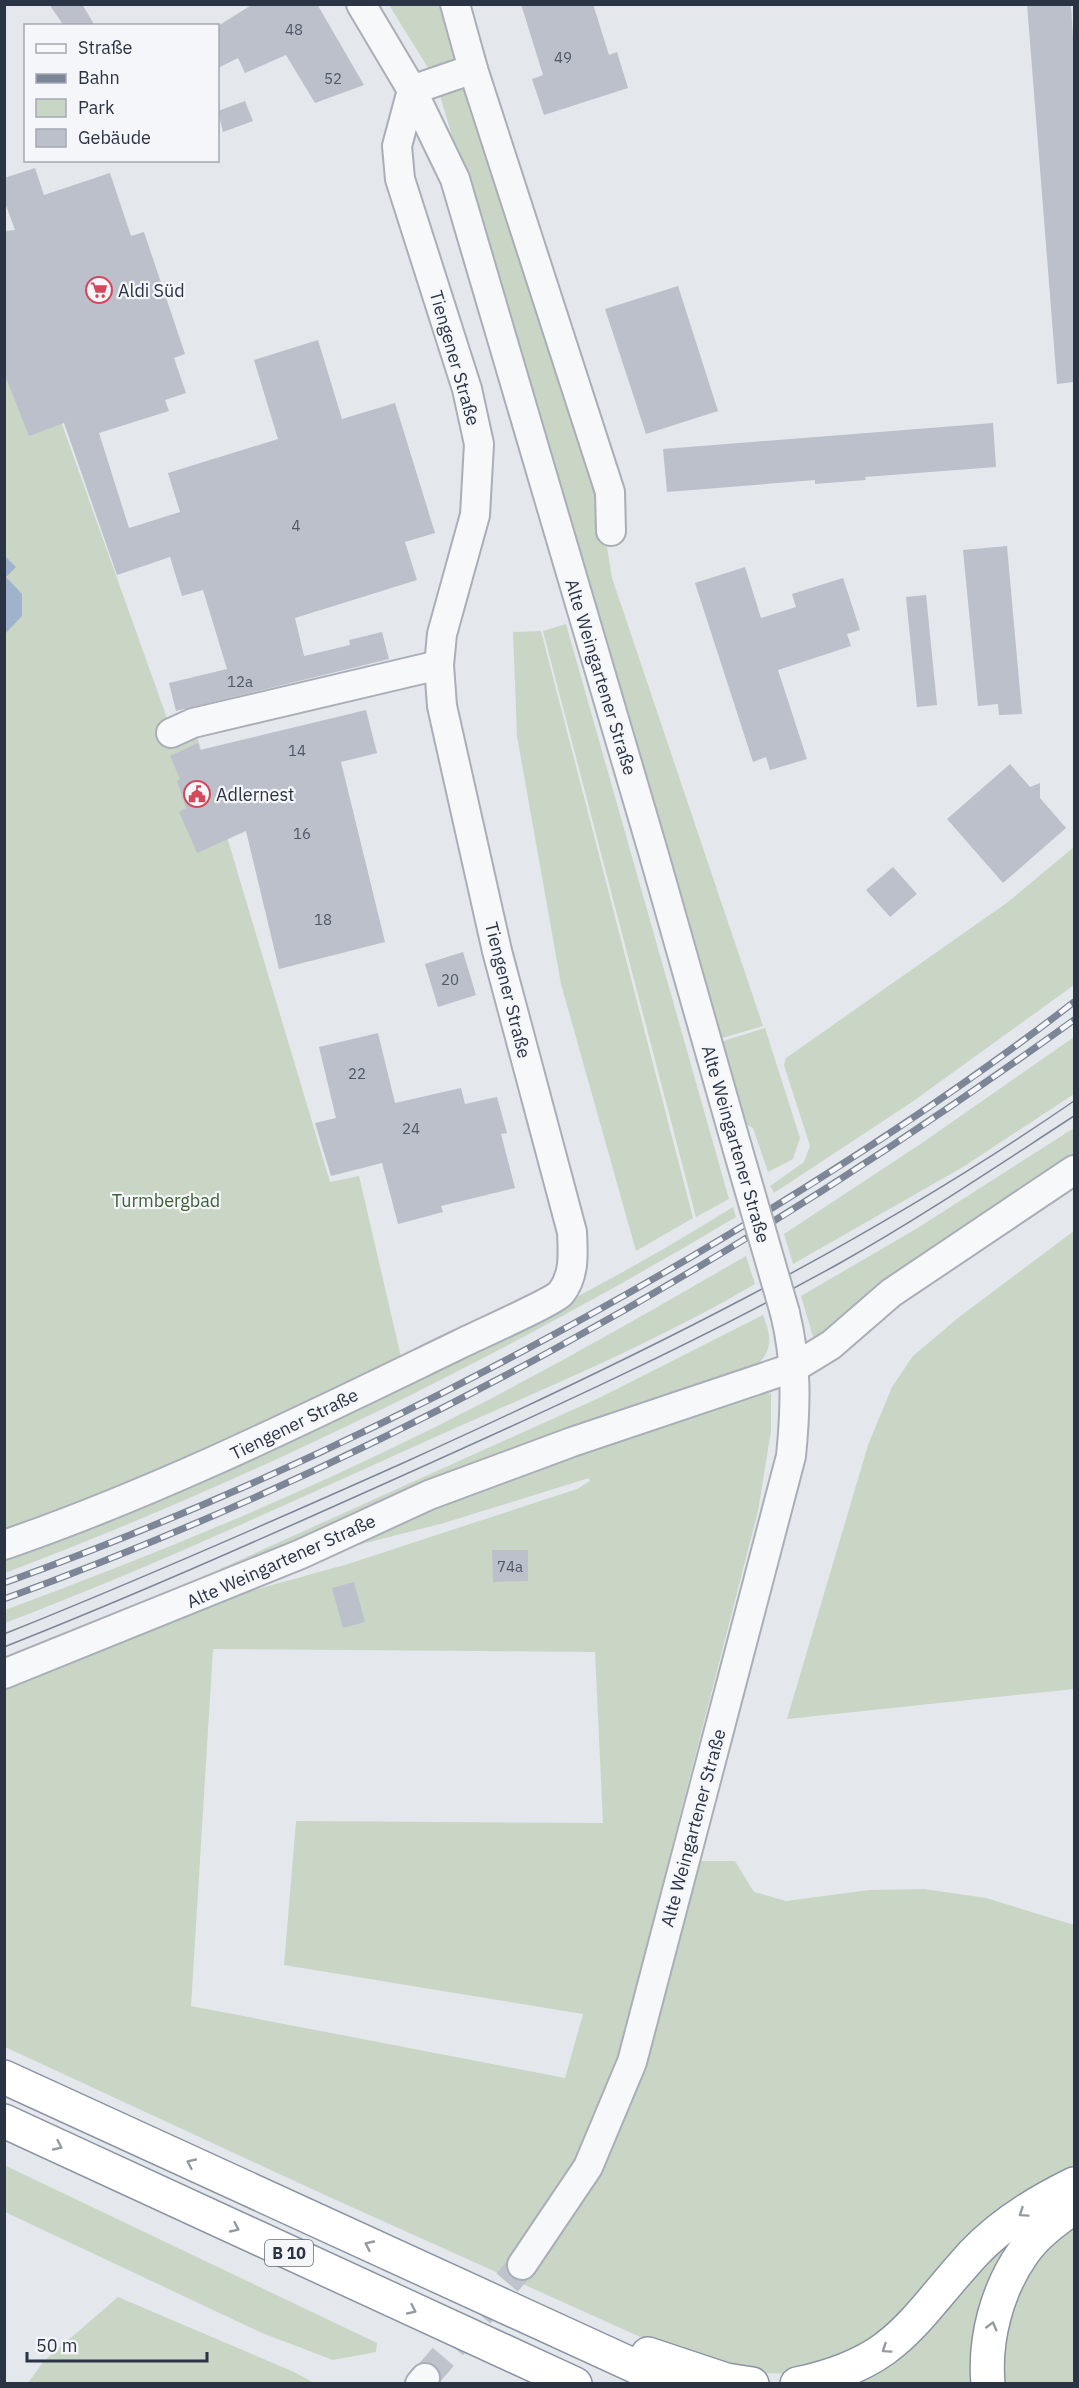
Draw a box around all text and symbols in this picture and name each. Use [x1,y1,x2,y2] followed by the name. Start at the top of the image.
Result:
[285,20,303,39] house number: 48
[24,24,219,162] legend
[78,36,132,59] text: Straße
[554,48,572,67] house number: 49
[78,66,120,89] text: Bahn
[324,69,342,88] house number: 52
[78,96,115,119] text: Park
[78,126,151,149] text: Gebäude
[84,275,114,305] supermarket icon: Aldi Süd
[118,279,185,302] place label: Aldi Süd
[425,288,485,428] street label: Tiengener Straße
[291,516,301,535] house number: 4
[560,576,642,778] street label: Alte Weingartener Straße
[227,672,253,691] house number: 12a
[288,741,306,760] house number: 14
[182,779,212,809] public building icon: Adlernest
[216,783,294,806] place label: Adlernest
[293,824,311,843] house number: 16
[314,910,332,929] house number: 18
[480,920,536,1061] street label: Tiengener Straße
[441,970,459,989] house number: 20
[697,1043,775,1245] street label: Alte Weingartener Straße
[348,1064,366,1083] house number: 22
[402,1119,420,1138] house number: 24
[112,1189,220,1212] park label: Turmbergbad
[226,1383,362,1465] street label: Tiengener Straße
[183,1509,379,1613] street label: Alte Weingartener Straße
[497,1557,523,1576] house number: 74a
[655,1726,731,1930] street label: Alte Weingartener Straße
[51,2138,62,2150] one-way arrow
[187,2158,198,2170] one-way arrow
[1019,2205,1030,2216] one-way arrow
[228,2220,239,2232] one-way arrow
[265,2240,313,2266] road number: B 10
[364,2240,375,2252] one-way arrow
[405,2302,416,2314] one-way arrow
[985,2321,997,2332] one-way arrow
[27,2325,207,2363] scale bar
[36,2334,78,2357] text: 50 m
[881,2342,892,2353] one-way arrow

